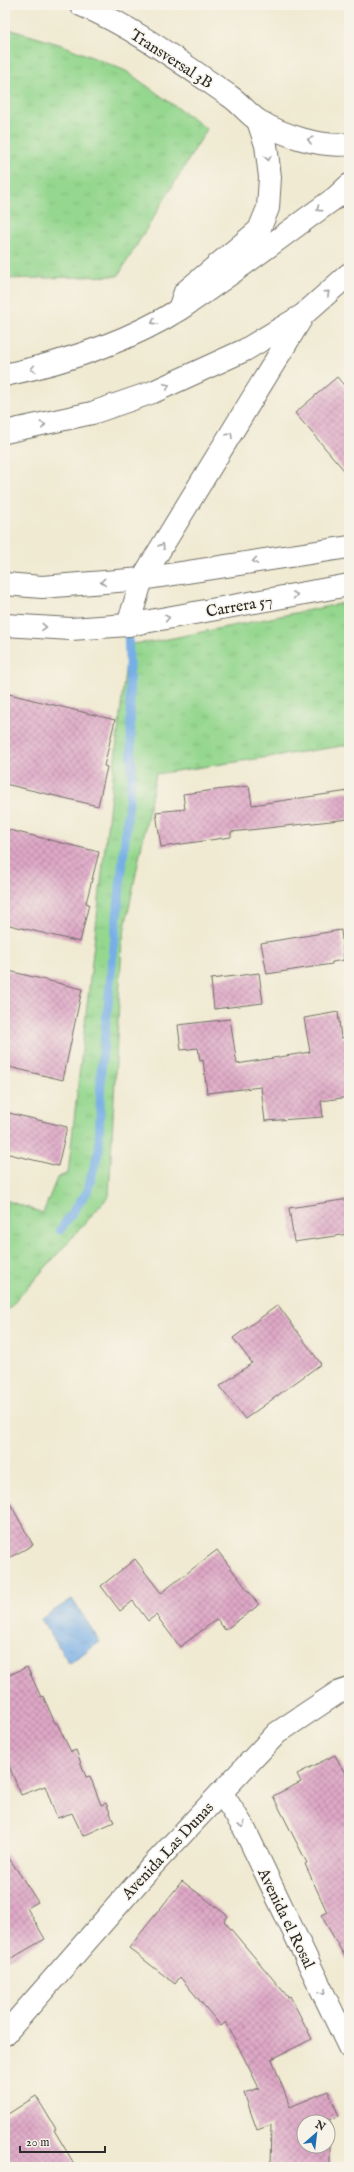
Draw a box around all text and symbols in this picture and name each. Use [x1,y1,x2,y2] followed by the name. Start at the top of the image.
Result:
[126,26,216,94] street label: Transversal 3B
[307,137,314,145] one-way arrow
[263,155,272,161] one-way arrow
[316,204,323,211] one-way arrow
[323,291,330,298] one-way arrow
[151,318,158,325] one-way arrow
[30,364,36,372] one-way arrow
[163,383,170,391] one-way arrow
[40,421,46,429] one-way arrow
[225,432,233,439] one-way arrow
[158,543,165,550] one-way arrow
[252,557,258,565] one-way arrow
[100,578,106,587] one-way arrow
[205,591,274,623] street label: Carrera 57
[291,591,298,600] one-way arrow
[163,614,170,623] one-way arrow
[41,623,47,632] one-way arrow
[117,1798,219,1905] street label: Avenida Las Dunas
[237,1821,244,1828] one-way arrow
[252,1864,318,1973] street label: Avenida el Rosal
[318,1988,326,1996] one-way arrow
[296,2114,336,2154] north arrow
[312,2117,328,2135] text: N
[20,2128,105,2154] scale bar
[26,2135,49,2150] text: 20 m

